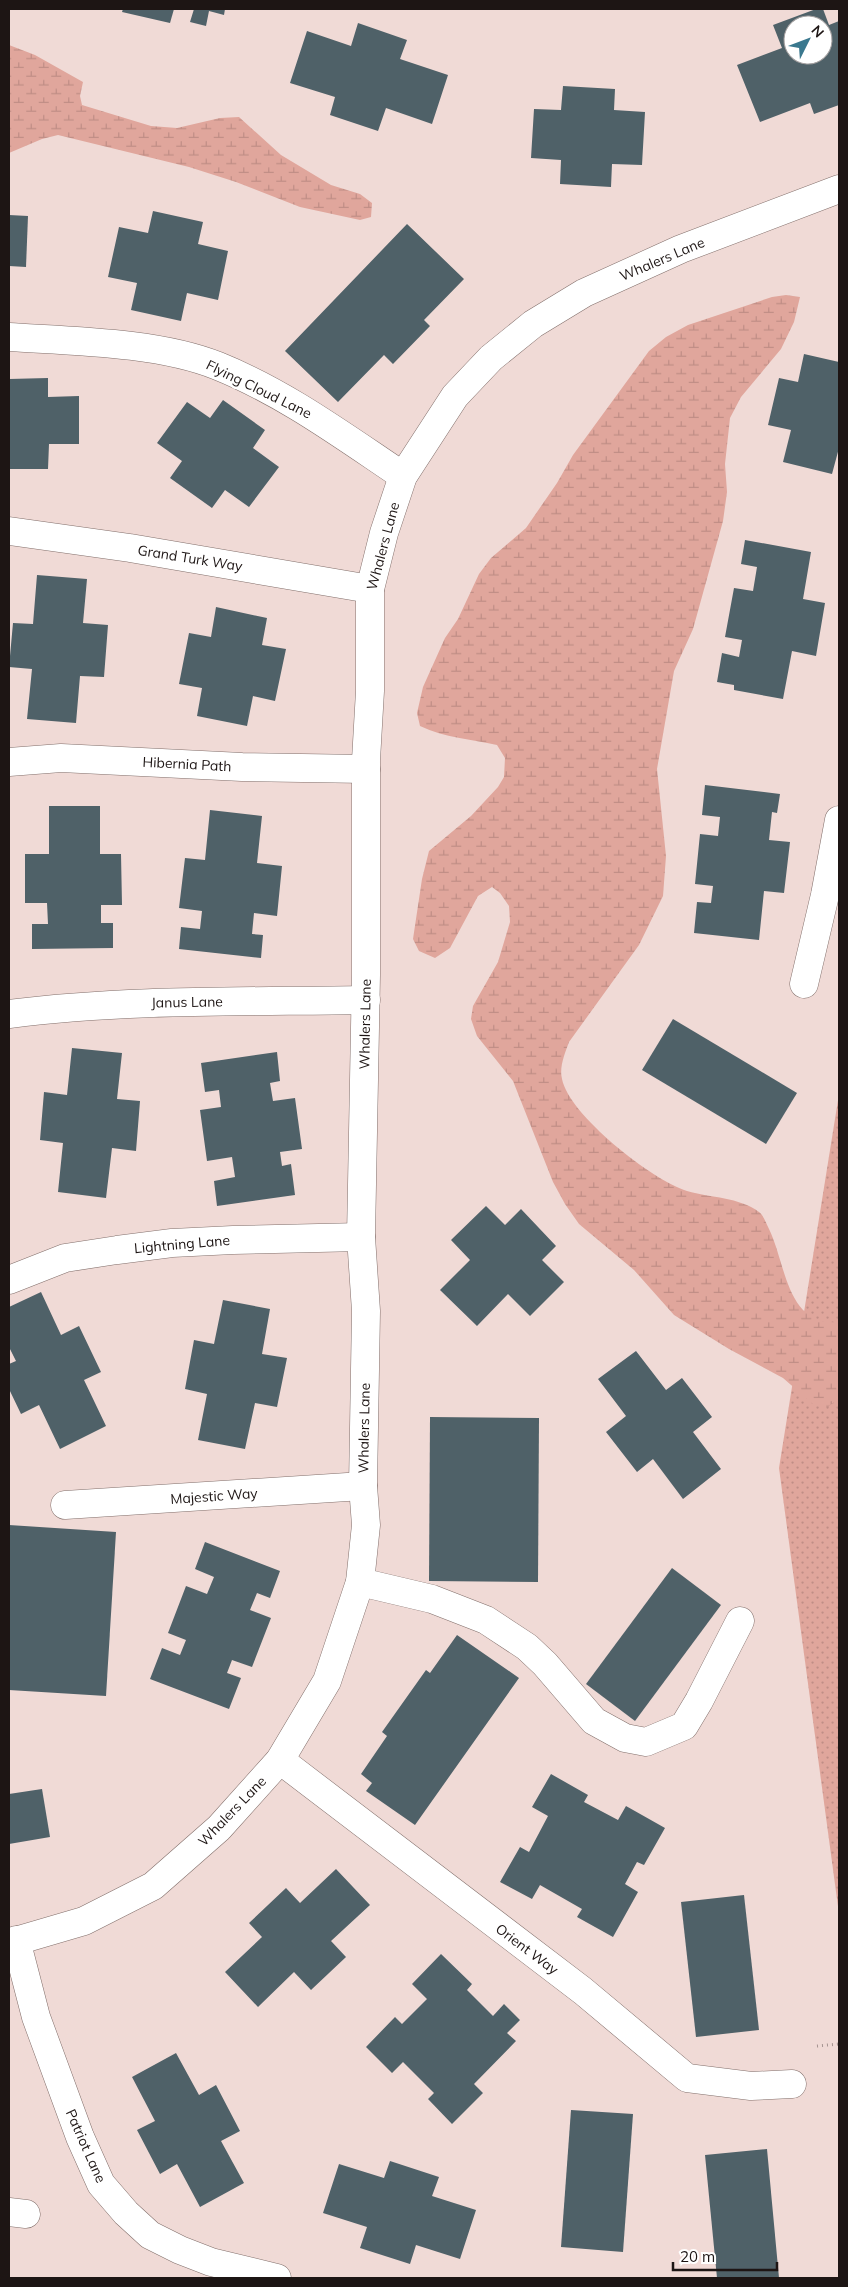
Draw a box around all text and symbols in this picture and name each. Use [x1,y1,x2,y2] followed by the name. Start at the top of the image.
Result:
[783,15,833,65] north arrow
[807,21,828,41] text: N
[617,233,707,285] street label: Whalers Lane
[203,356,315,422] street label: Flying Cloud Lane
[363,500,403,592] street label: Whalers Lane
[136,541,244,575] street label: Grand Turk Way
[142,753,232,775] street label: Hibernia Path
[355,979,375,1069] street label: Whalers Lane
[151,992,223,1012] street label: Janus Lane
[133,1231,231,1257] street label: Lightning Lane
[354,1383,374,1473] street label: Whalers Lane
[170,1484,259,1508] street label: Majestic Way
[194,1772,270,1850] street label: Whalers Lane
[492,1920,562,1979] street label: Orient Way
[62,2106,110,2186] street label: Patriot Lane
[673,2240,777,2272] scale bar
[680,2247,715,2266] text: 20 m

